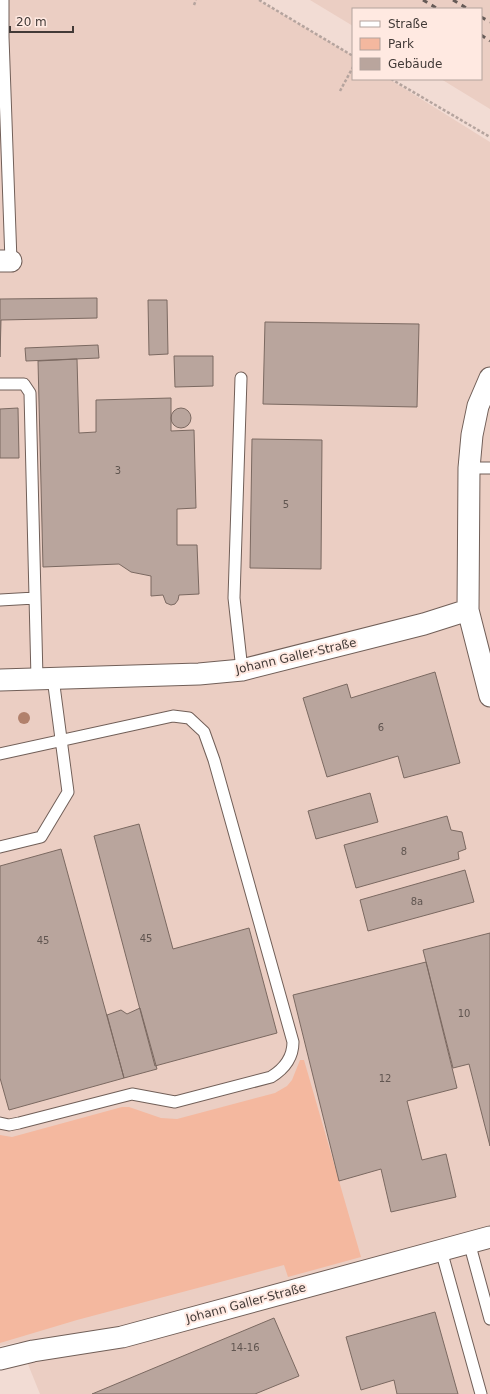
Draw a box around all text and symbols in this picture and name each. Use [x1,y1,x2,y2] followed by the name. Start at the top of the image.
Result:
[10,8,73,34] scale bar
[352,8,482,80] legend
[16,15,47,29] text: 20 m
[388,17,428,31] text: Straße
[388,37,414,51] text: Park
[388,57,442,71] text: Gebäude
[115,465,121,476] house number: 3
[283,499,289,510] house number: 5
[233,635,358,677] street label: Johann Galler-Straße
[378,722,384,733] house number: 6
[401,846,407,857] house number: 8
[411,896,423,907] house number: 8a
[140,933,152,944] house number: 45
[37,935,49,946] house number: 45
[458,1008,470,1019] house number: 10
[379,1073,391,1084] house number: 12
[184,1280,308,1326] street label: Johann Galler-Straße
[230,1342,260,1353] house number: 14-16

